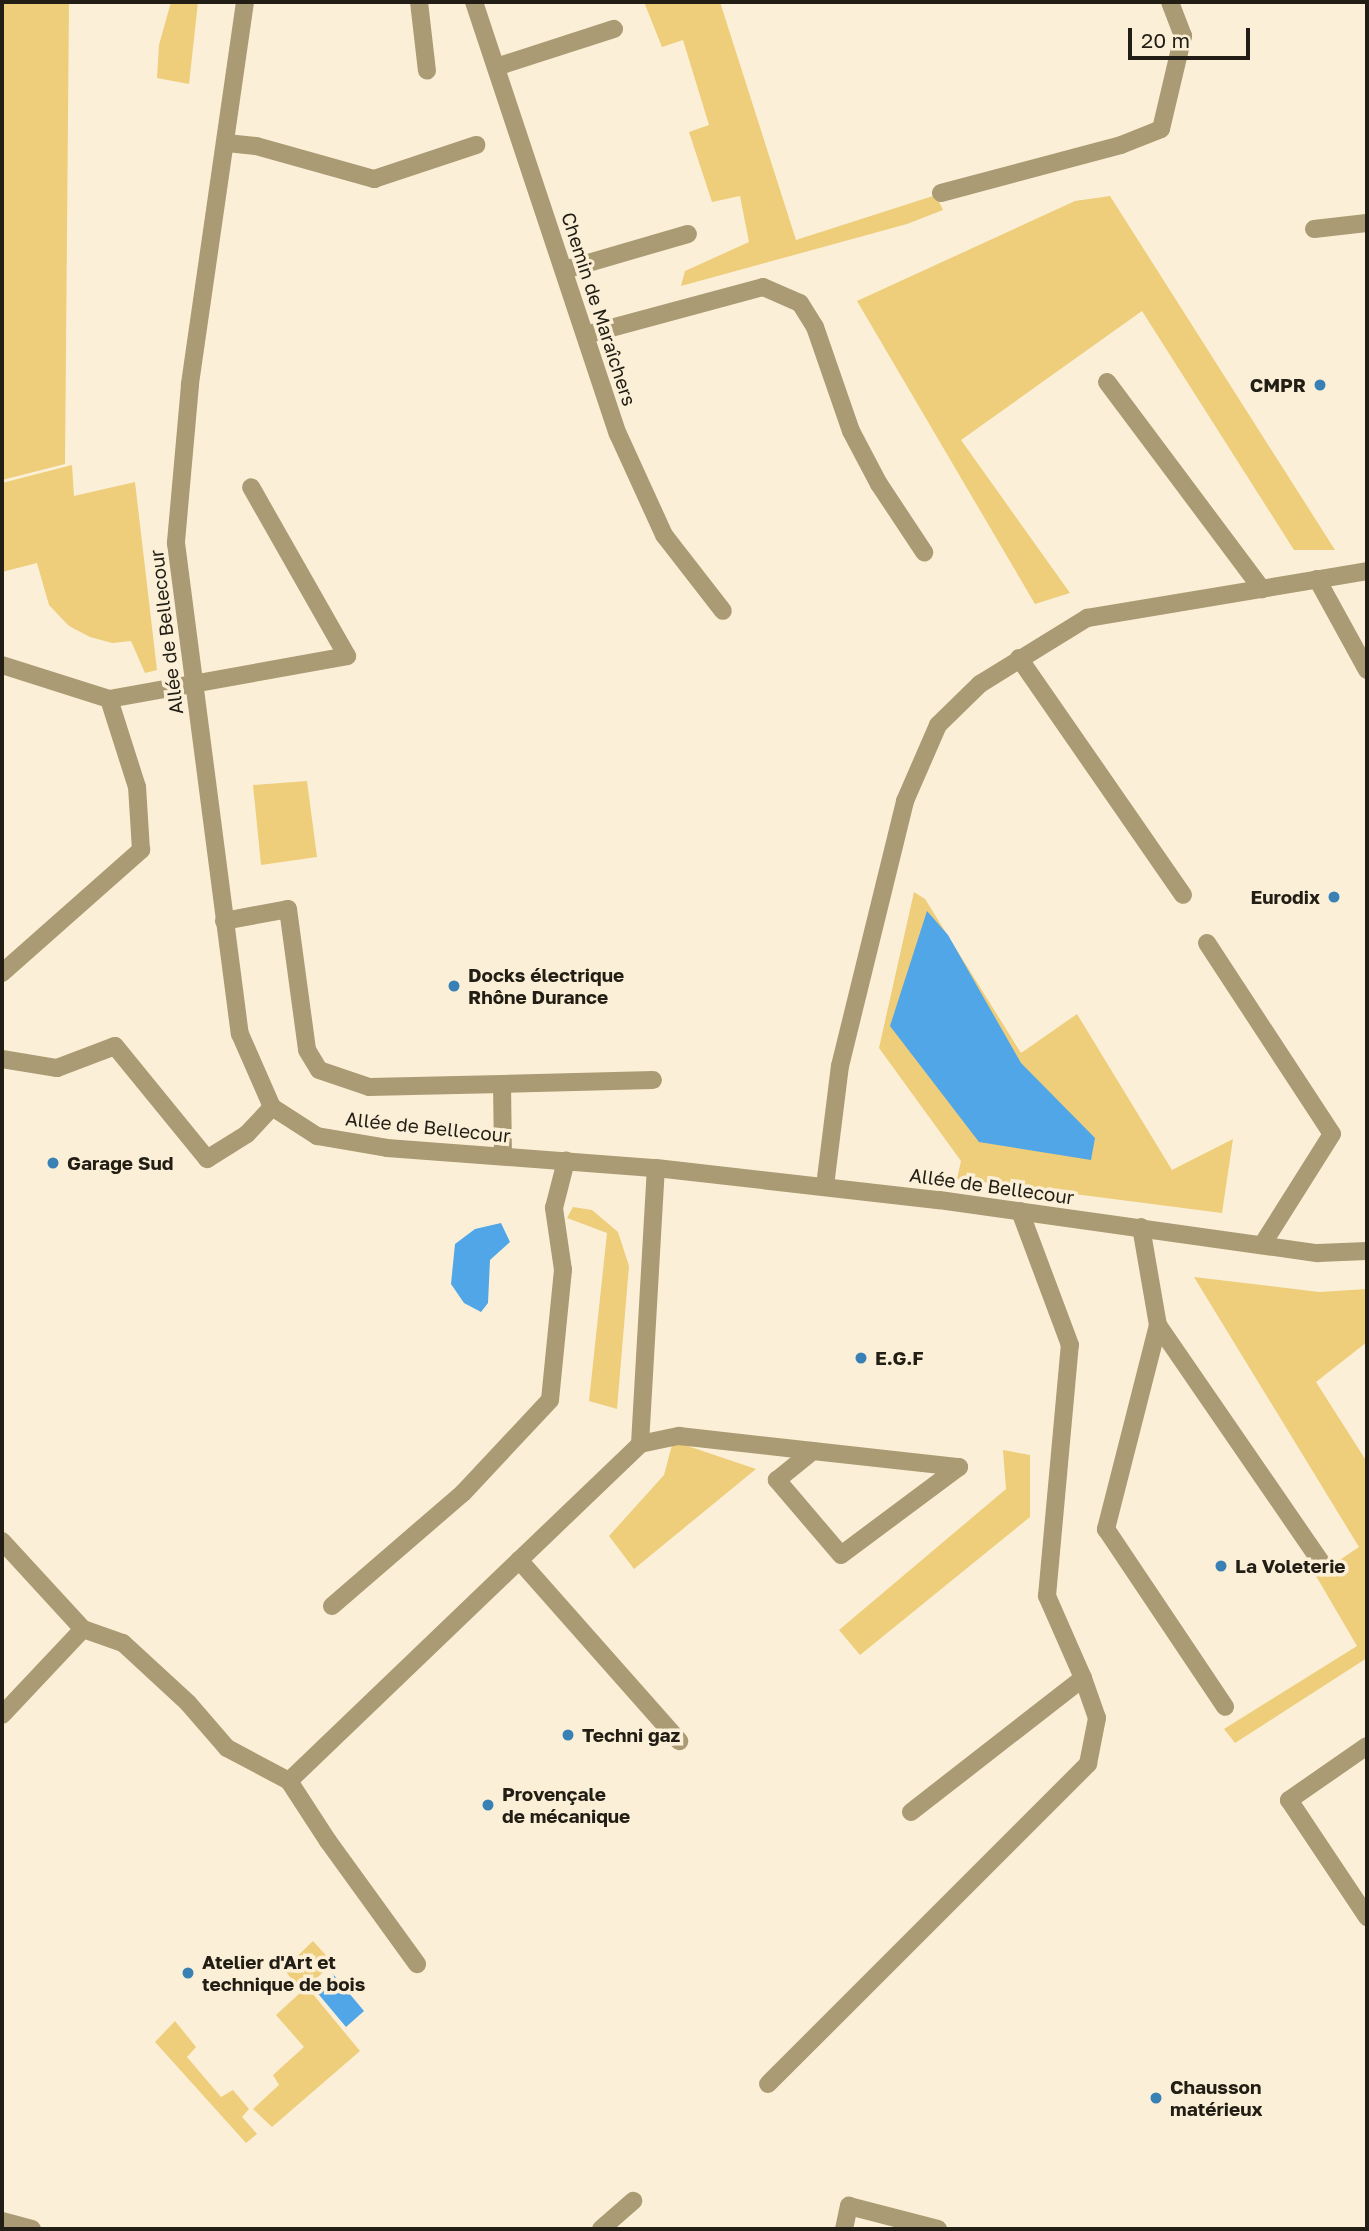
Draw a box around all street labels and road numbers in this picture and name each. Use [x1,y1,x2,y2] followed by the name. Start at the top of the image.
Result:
[557,209,641,409] street label: Chemin de Maraîchers
[145,548,187,716] street label: Allée de Bellecour
[344,1107,512,1147] street label: Allée de Bellecour
[908,1163,1076,1209] street label: Allée de Bellecour

